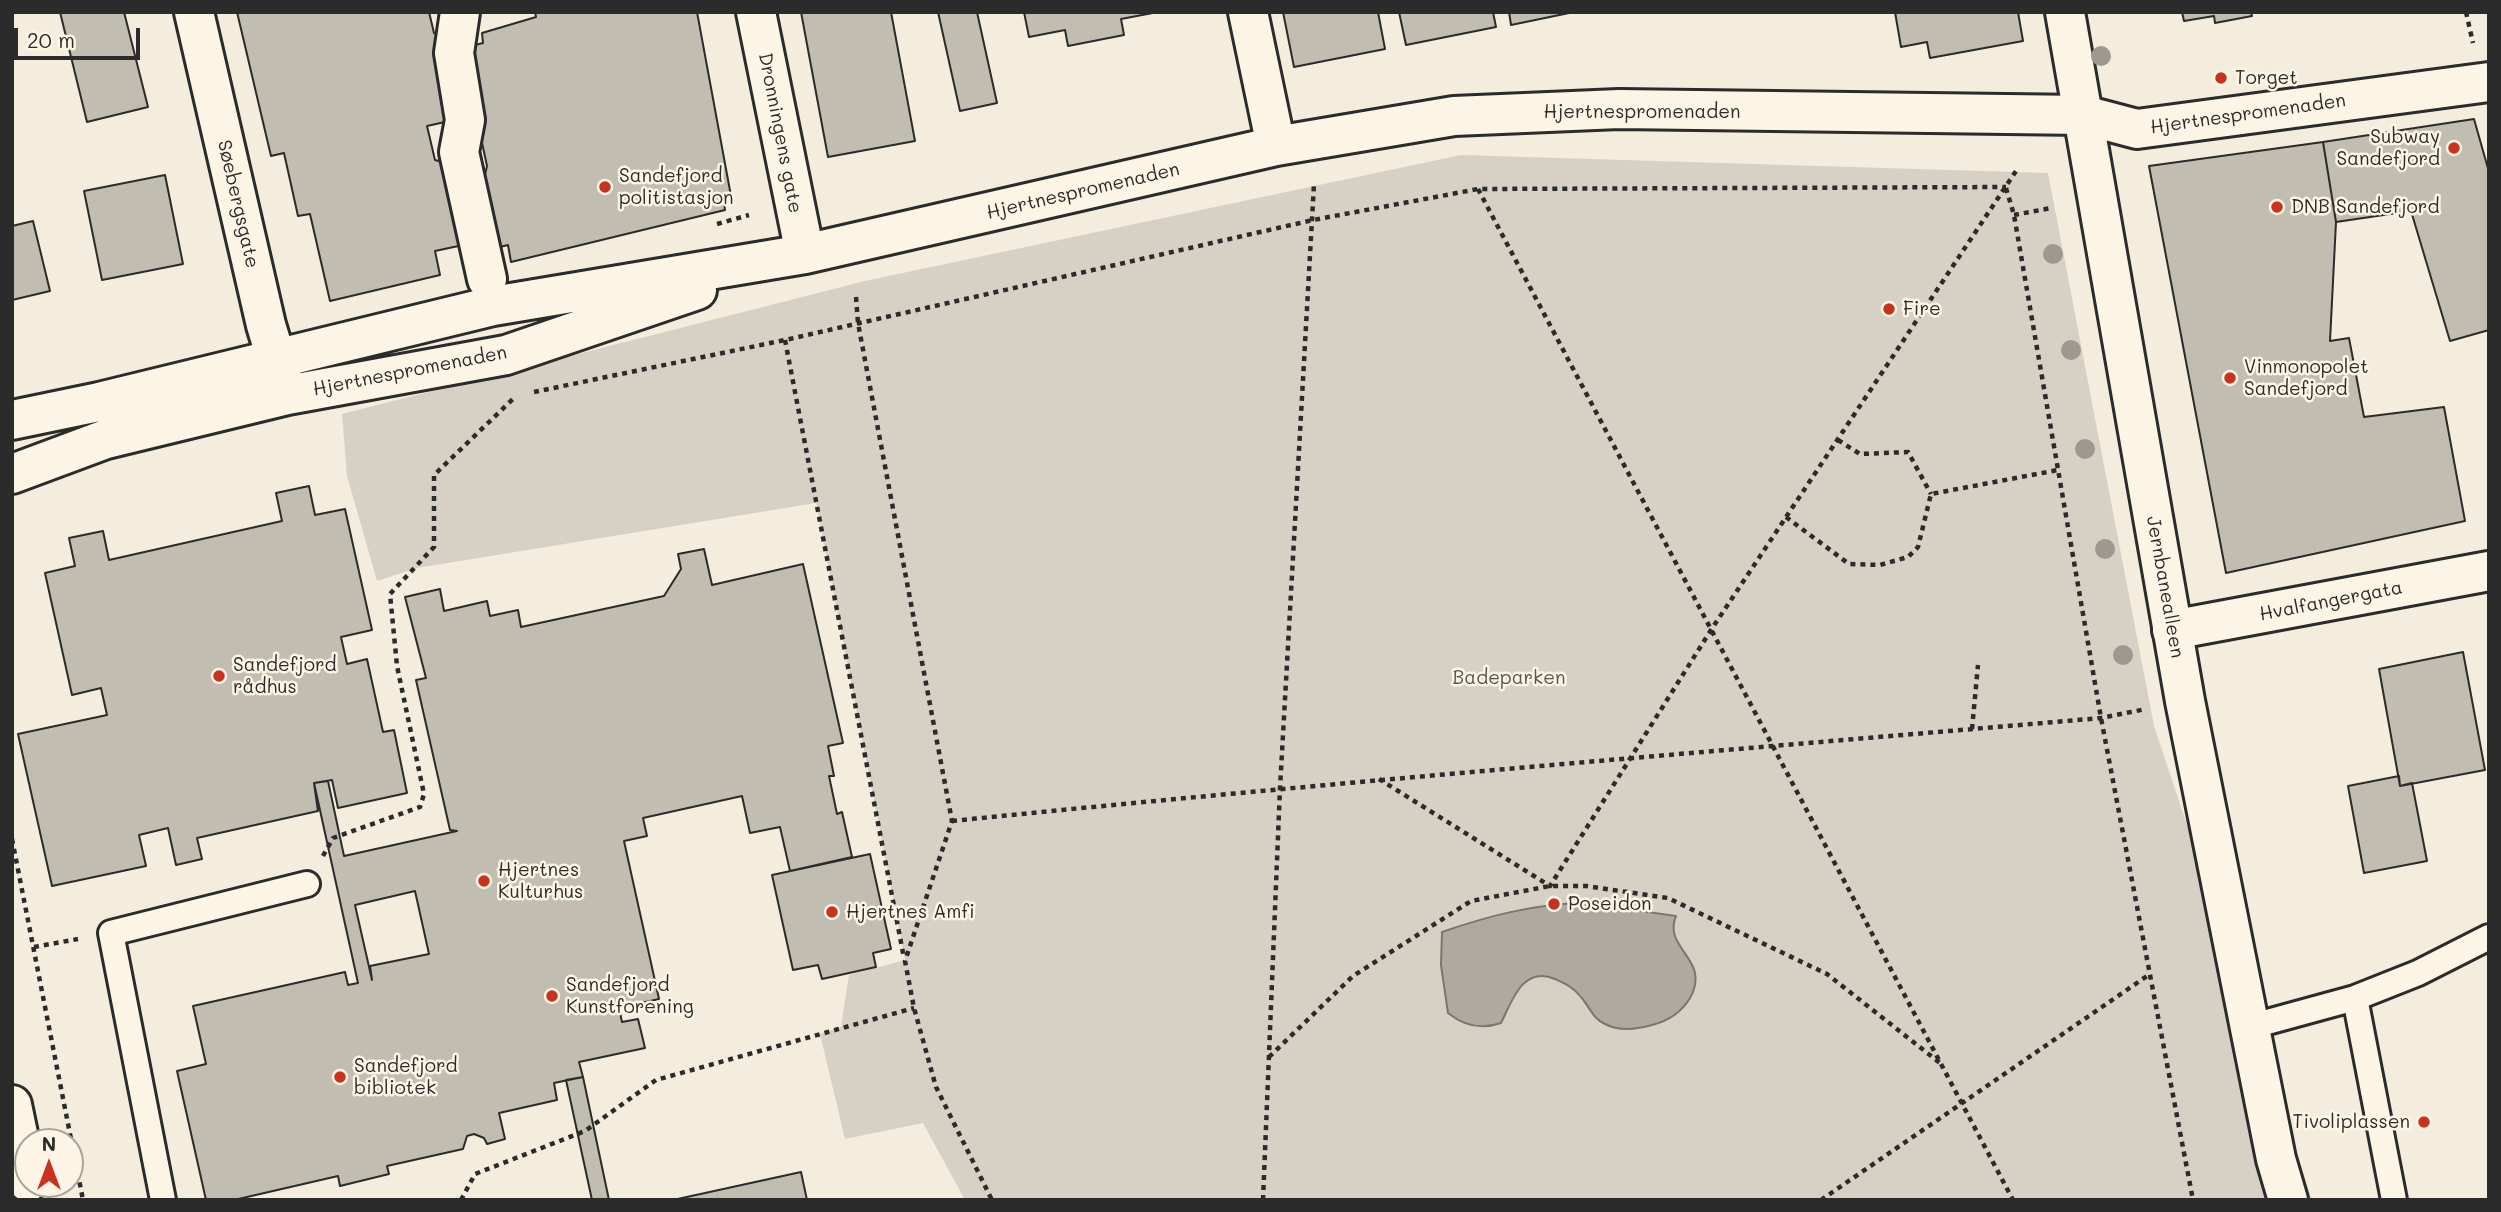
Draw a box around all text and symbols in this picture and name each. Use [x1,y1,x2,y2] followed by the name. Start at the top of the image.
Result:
[18,14,144,58] scale bar
[27,26,75,53] text: 20 m
[753,51,807,215] street label: Dronningens gate
[2235,67,2298,89] place label: Torget
[2213,70,2229,86] marker: Torget
[2149,89,2347,139] street label: Hjertnespromenaden
[1543,101,1741,123] street label: Hjertnespromenaden
[2337,126,2440,170] place label: Subway Sandefjord
[212,138,264,270] street label: Søebergsgate
[2446,140,2462,156] marker: Subway Sandefjord
[984,158,1182,224] street label: Hjertnespromenaden
[619,165,734,209] place label: Sandefjord politistasjon
[597,179,613,195] marker: Sandefjord politistasjon
[2291,196,2439,218] place label: DNB Sandefjord
[2269,199,2285,215] marker: DNB Sandefjord
[1903,298,1941,320] place label: Fire
[1881,301,1897,317] marker: Fire
[311,341,509,401] street label: Hjertnespromenaden
[2244,356,2369,400] place label: Vinmonopolet Sandefjord
[2222,370,2238,386] marker: Vinmonopolet Sandefjord
[2141,514,2189,660] street label: Jernbanealleen
[2257,576,2405,626] street label: Hvalfangergata
[233,654,336,698] place label: Sandefjord rådhus
[1453,667,1565,689] park label: Badeparken
[211,668,227,684] marker: Sandefjord rådhus
[498,859,583,903] place label: Hjertnes Kulturhus
[476,873,492,889] marker: Hjertnes Kulturhus
[1568,893,1652,915] place label: Poseidon
[1546,896,1562,912] marker: Poseidon
[846,901,975,923] place label: Hjertnes Amfi
[824,904,840,920] marker: Hjertnes Amfi
[566,974,694,1018] place label: Sandefjord Kunstforening
[544,988,560,1004] marker: Sandefjord Kunstforening
[354,1055,457,1099] place label: Sandefjord bibliotek
[332,1069,348,1085] marker: Sandefjord bibliotek
[2293,1111,2410,1133] place label: Tivoliplassen
[2416,1114,2432,1130] marker: Tivoliplassen
[14,1128,84,1198] north arrow
[42,1131,56,1156] text: N

